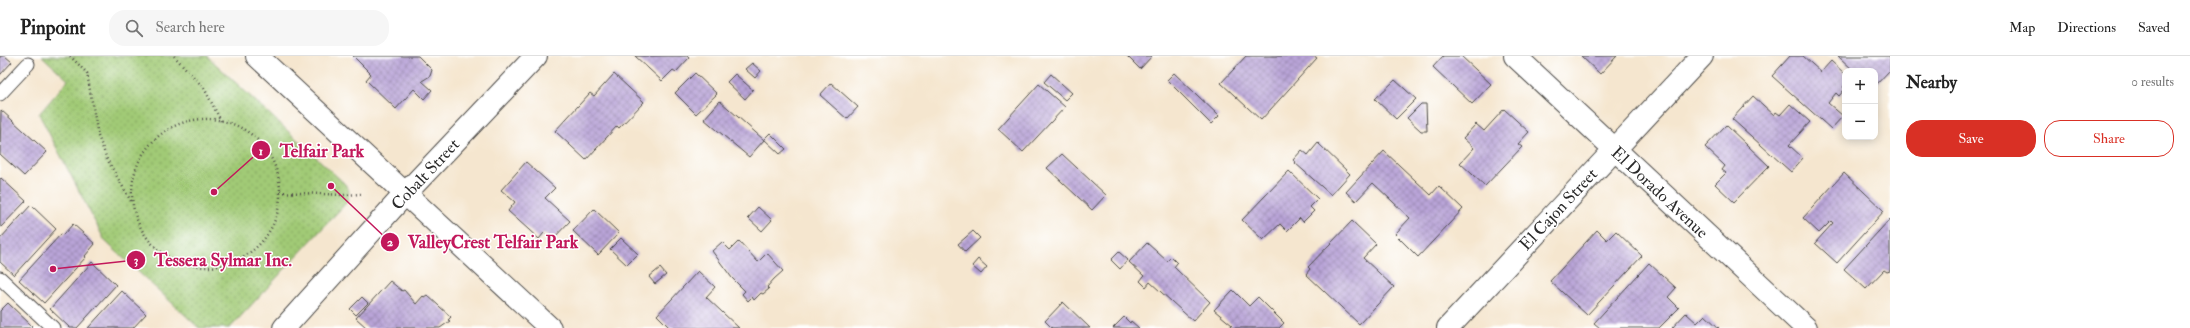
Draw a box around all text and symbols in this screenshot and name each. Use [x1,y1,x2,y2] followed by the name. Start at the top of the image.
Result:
[109,10,389,46] search box
[20,16,85,40] text: Pinpoint
[123,17,145,39] icon: search
[155,18,225,37] text: Search here
[2009,19,2035,36] text: Map
[2057,19,2116,36] text: Directions
[2138,19,2170,36] text: Saved
[1842,68,1878,140] map controls
[1842,68,1878,104] button: +
[1906,72,1957,93] text: Nearby
[2131,74,2174,90] text: 0 results
[1842,104,1878,140] button: −
[1906,120,2036,157] button: Save
[2044,120,2174,157] button: Share
[387,134,464,215] street label: Cobalt Street
[251,135,372,165] callout: Telfair Park
[279,140,365,163] text: Telfair Park
[1607,142,1712,243] street label: El Dorado Avenue
[259,144,263,159] text: 1
[1515,163,1602,255] street label: El Cajon Street
[380,227,586,257] callout: ValleyCrest Telfair Park
[407,231,579,254] text: ValleyCrest Telfair Park
[387,235,393,250] text: 2
[126,245,300,275] callout: Tessera Sylmar Inc.
[153,249,292,272] text: Tessera Sylmar Inc.
[134,253,139,268] text: 3

